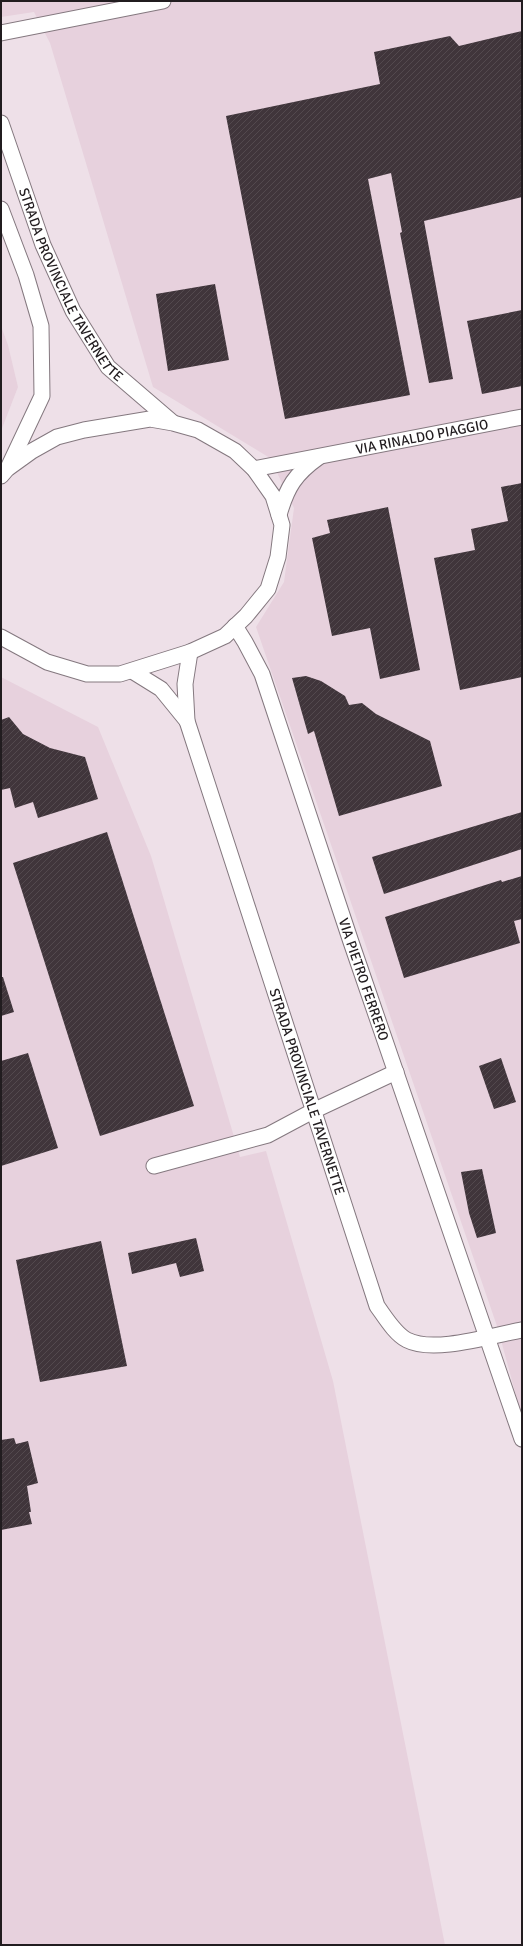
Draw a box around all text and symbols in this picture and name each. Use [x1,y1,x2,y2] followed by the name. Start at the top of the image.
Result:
[15,186,127,385] street label: STRADA PROVINCIALE TAVERNETTE
[354,415,490,458] street label: VIA RINALDO PIAGGIO
[335,916,393,1043] street label: VIA PIETRO FERRERO
[266,986,349,1197] street label: STRADA PROVINCIALE TAVERNETTE

